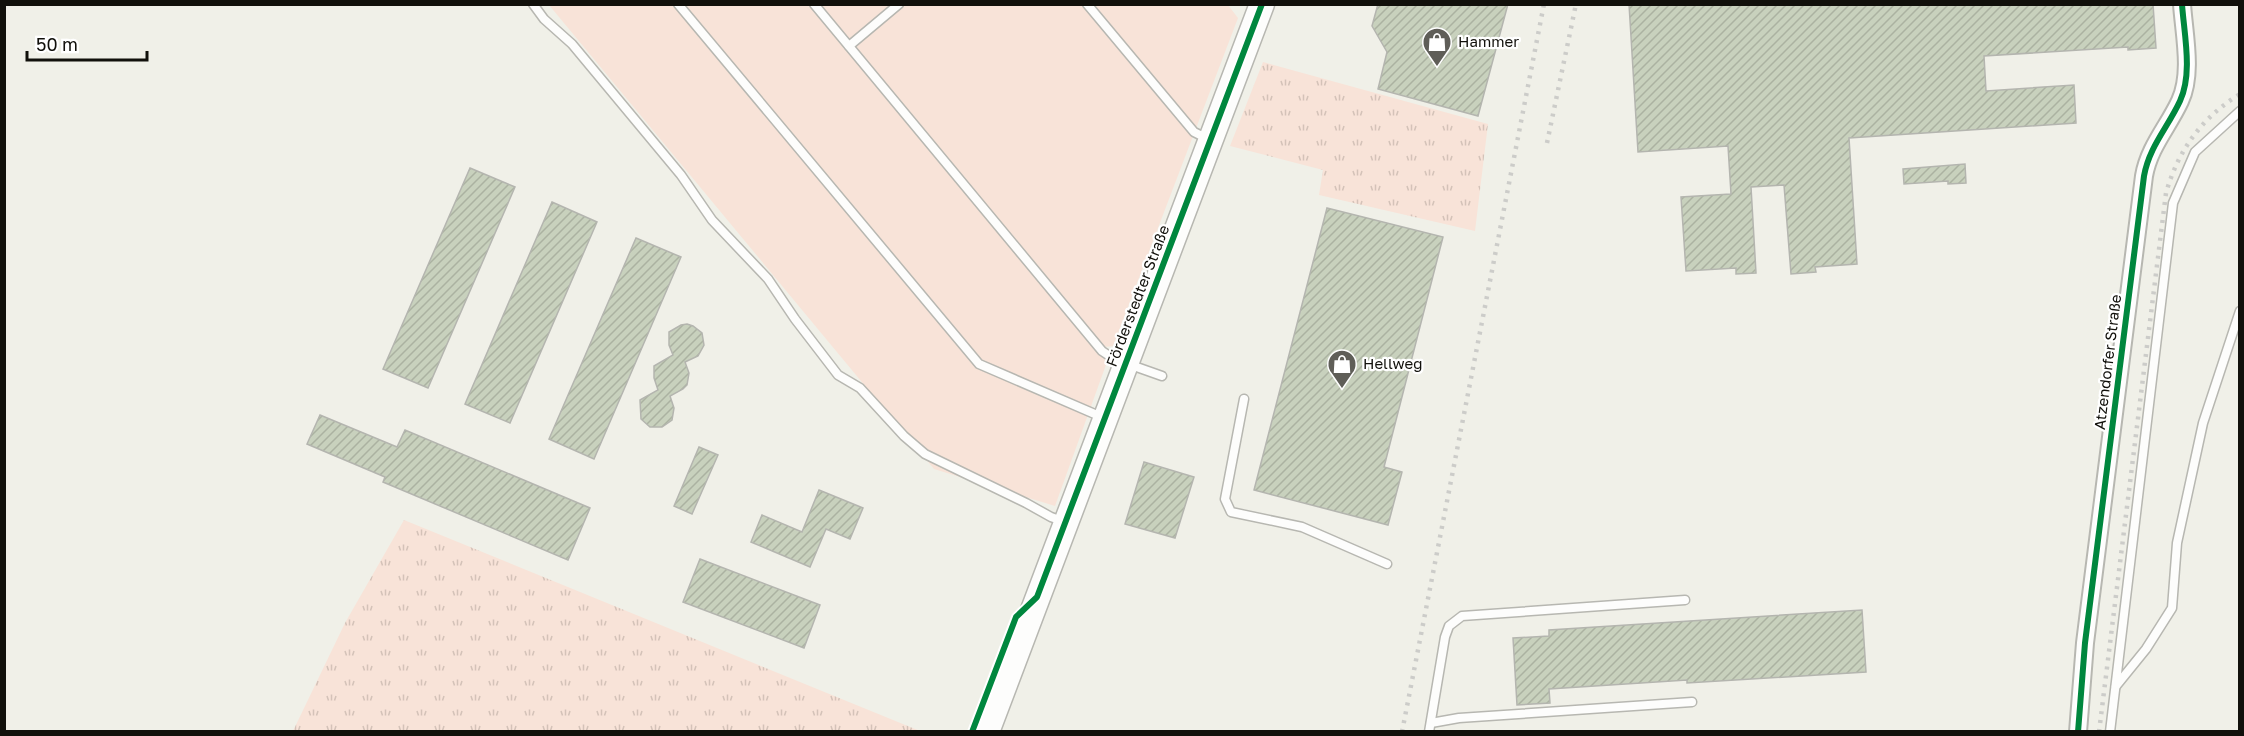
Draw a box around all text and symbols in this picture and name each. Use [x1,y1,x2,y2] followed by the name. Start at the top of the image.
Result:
[27,24,147,62] scale bar
[1421,26,1453,68] shop icon: Hammer
[1458,32,1519,50] place label: Hammer
[36,33,78,55] text: 50 m
[1102,222,1173,369] street label: Förderstedter Straße
[2090,293,2124,431] street label: Atzendorfer Straße
[1326,348,1358,390] shop icon: Hellweg
[1363,354,1422,372] place label: Hellweg

